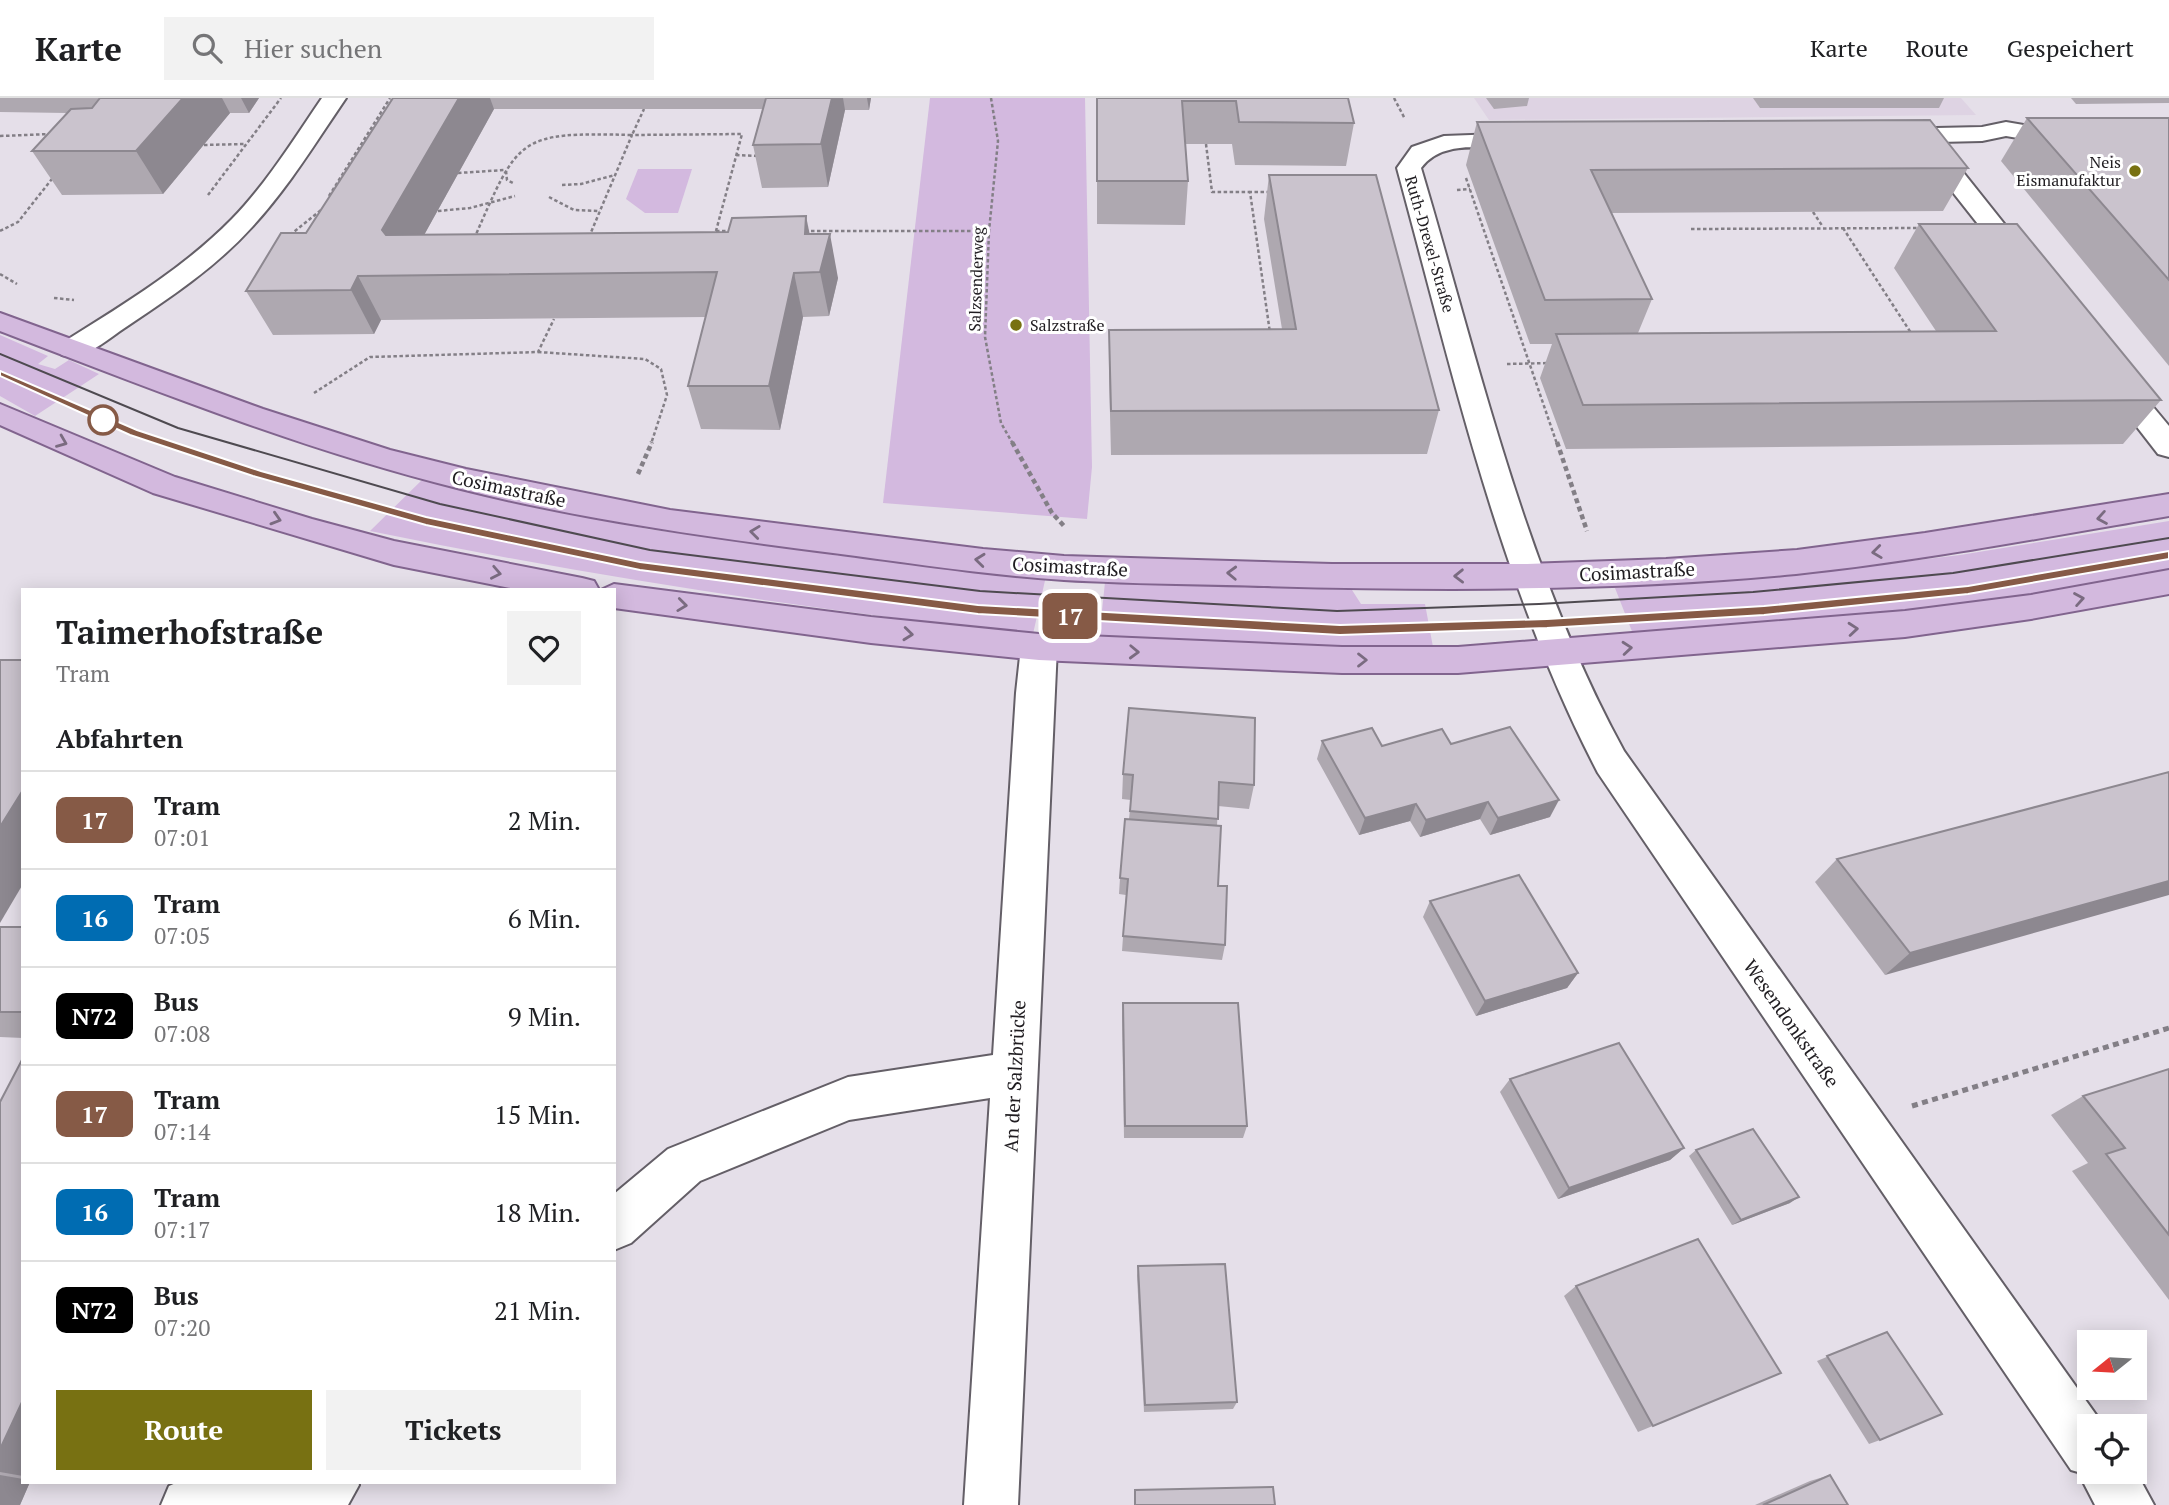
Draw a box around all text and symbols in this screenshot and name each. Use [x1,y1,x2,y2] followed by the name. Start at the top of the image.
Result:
[164,17,654,80] search box
[35,27,122,70] text: Karte
[188,29,226,67] icon: search
[244,31,382,65] text: Hier suchen
[1810,32,1868,64] text: Karte
[1906,32,1969,64] text: Route
[2007,32,2134,64] text: Gespeichert
[2016,151,2122,191] place label: Neis Eismanufaktur
[2127,163,2143,179] marker: Neis Eismanufaktur
[1400,173,1460,315] street label: Ruth-Drexel-Straße
[963,226,989,332] street label: Salzsenderweg
[1030,314,1105,336] place label: Salzstraße
[1008,317,1024,333] marker: Salzstraße
[88,405,118,435] unlabelled marker
[55,434,67,448] one-way arrow
[450,464,568,512] street label: Cosimastraße
[2096,510,2108,525] one-way arrow
[269,511,281,526] one-way arrow
[749,524,760,539] one-way arrow
[1871,544,1883,559] one-way arrow
[1011,550,1129,582] street label: Cosimastraße
[974,553,986,568] one-way arrow
[1578,555,1696,587] street label: Cosimastraße
[490,565,502,580] one-way arrow
[1226,565,1237,580] one-way arrow
[1453,568,1464,584] one-way arrow
[2073,592,2085,607] one-way arrow
[1038,593,1102,639] line badge: 17
[676,598,688,613] one-way arrow
[1056,600,1084,632] text: 17
[56,610,323,653] text: Taimerhofstraße
[507,611,581,685] button: heart
[1848,622,1859,637] one-way arrow
[902,626,913,641] one-way arrow
[1621,641,1632,656] one-way arrow
[1129,644,1140,659] one-way arrow
[1357,652,1367,668] one-way arrow
[56,658,110,689] text: Tram
[56,721,183,755] text: Abfahrten
[154,788,220,822] text: Tram
[508,803,581,837] text: 2 Min.
[81,804,108,836] text: 17
[154,822,211,853] text: 07:01
[154,886,220,920] text: Tram
[508,901,581,935] text: 6 Min.
[81,902,108,934] text: 16
[154,920,211,951] text: 07:05
[1738,954,1846,1092] street label: Wesendonkstraße
[154,984,199,1018] text: Bus
[508,999,581,1033] text: 9 Min.
[998,999,1030,1153] street label: An der Salzbrücke
[72,1000,117,1032] text: N72
[154,1018,211,1049] text: 07:08
[154,1082,220,1116] text: Tram
[494,1097,581,1131] text: 15 Min.
[81,1098,108,1130] text: 17
[154,1116,211,1147] text: 07:14
[154,1180,220,1214] text: Tram
[494,1195,581,1229] text: 18 Min.
[81,1196,108,1228] text: 16
[154,1214,211,1245] text: 07:17
[154,1278,199,1312] text: Bus
[494,1293,581,1327] text: 21 Min.
[72,1294,117,1326] text: N72
[154,1312,211,1343] text: 07:20
[2077,1330,2147,1400] north arrow
[2077,1330,2147,1484] map controls
[56,1390,312,1470] button: Route
[326,1390,581,1470] button: Tickets
[2077,1414,2147,1484] button: locate

